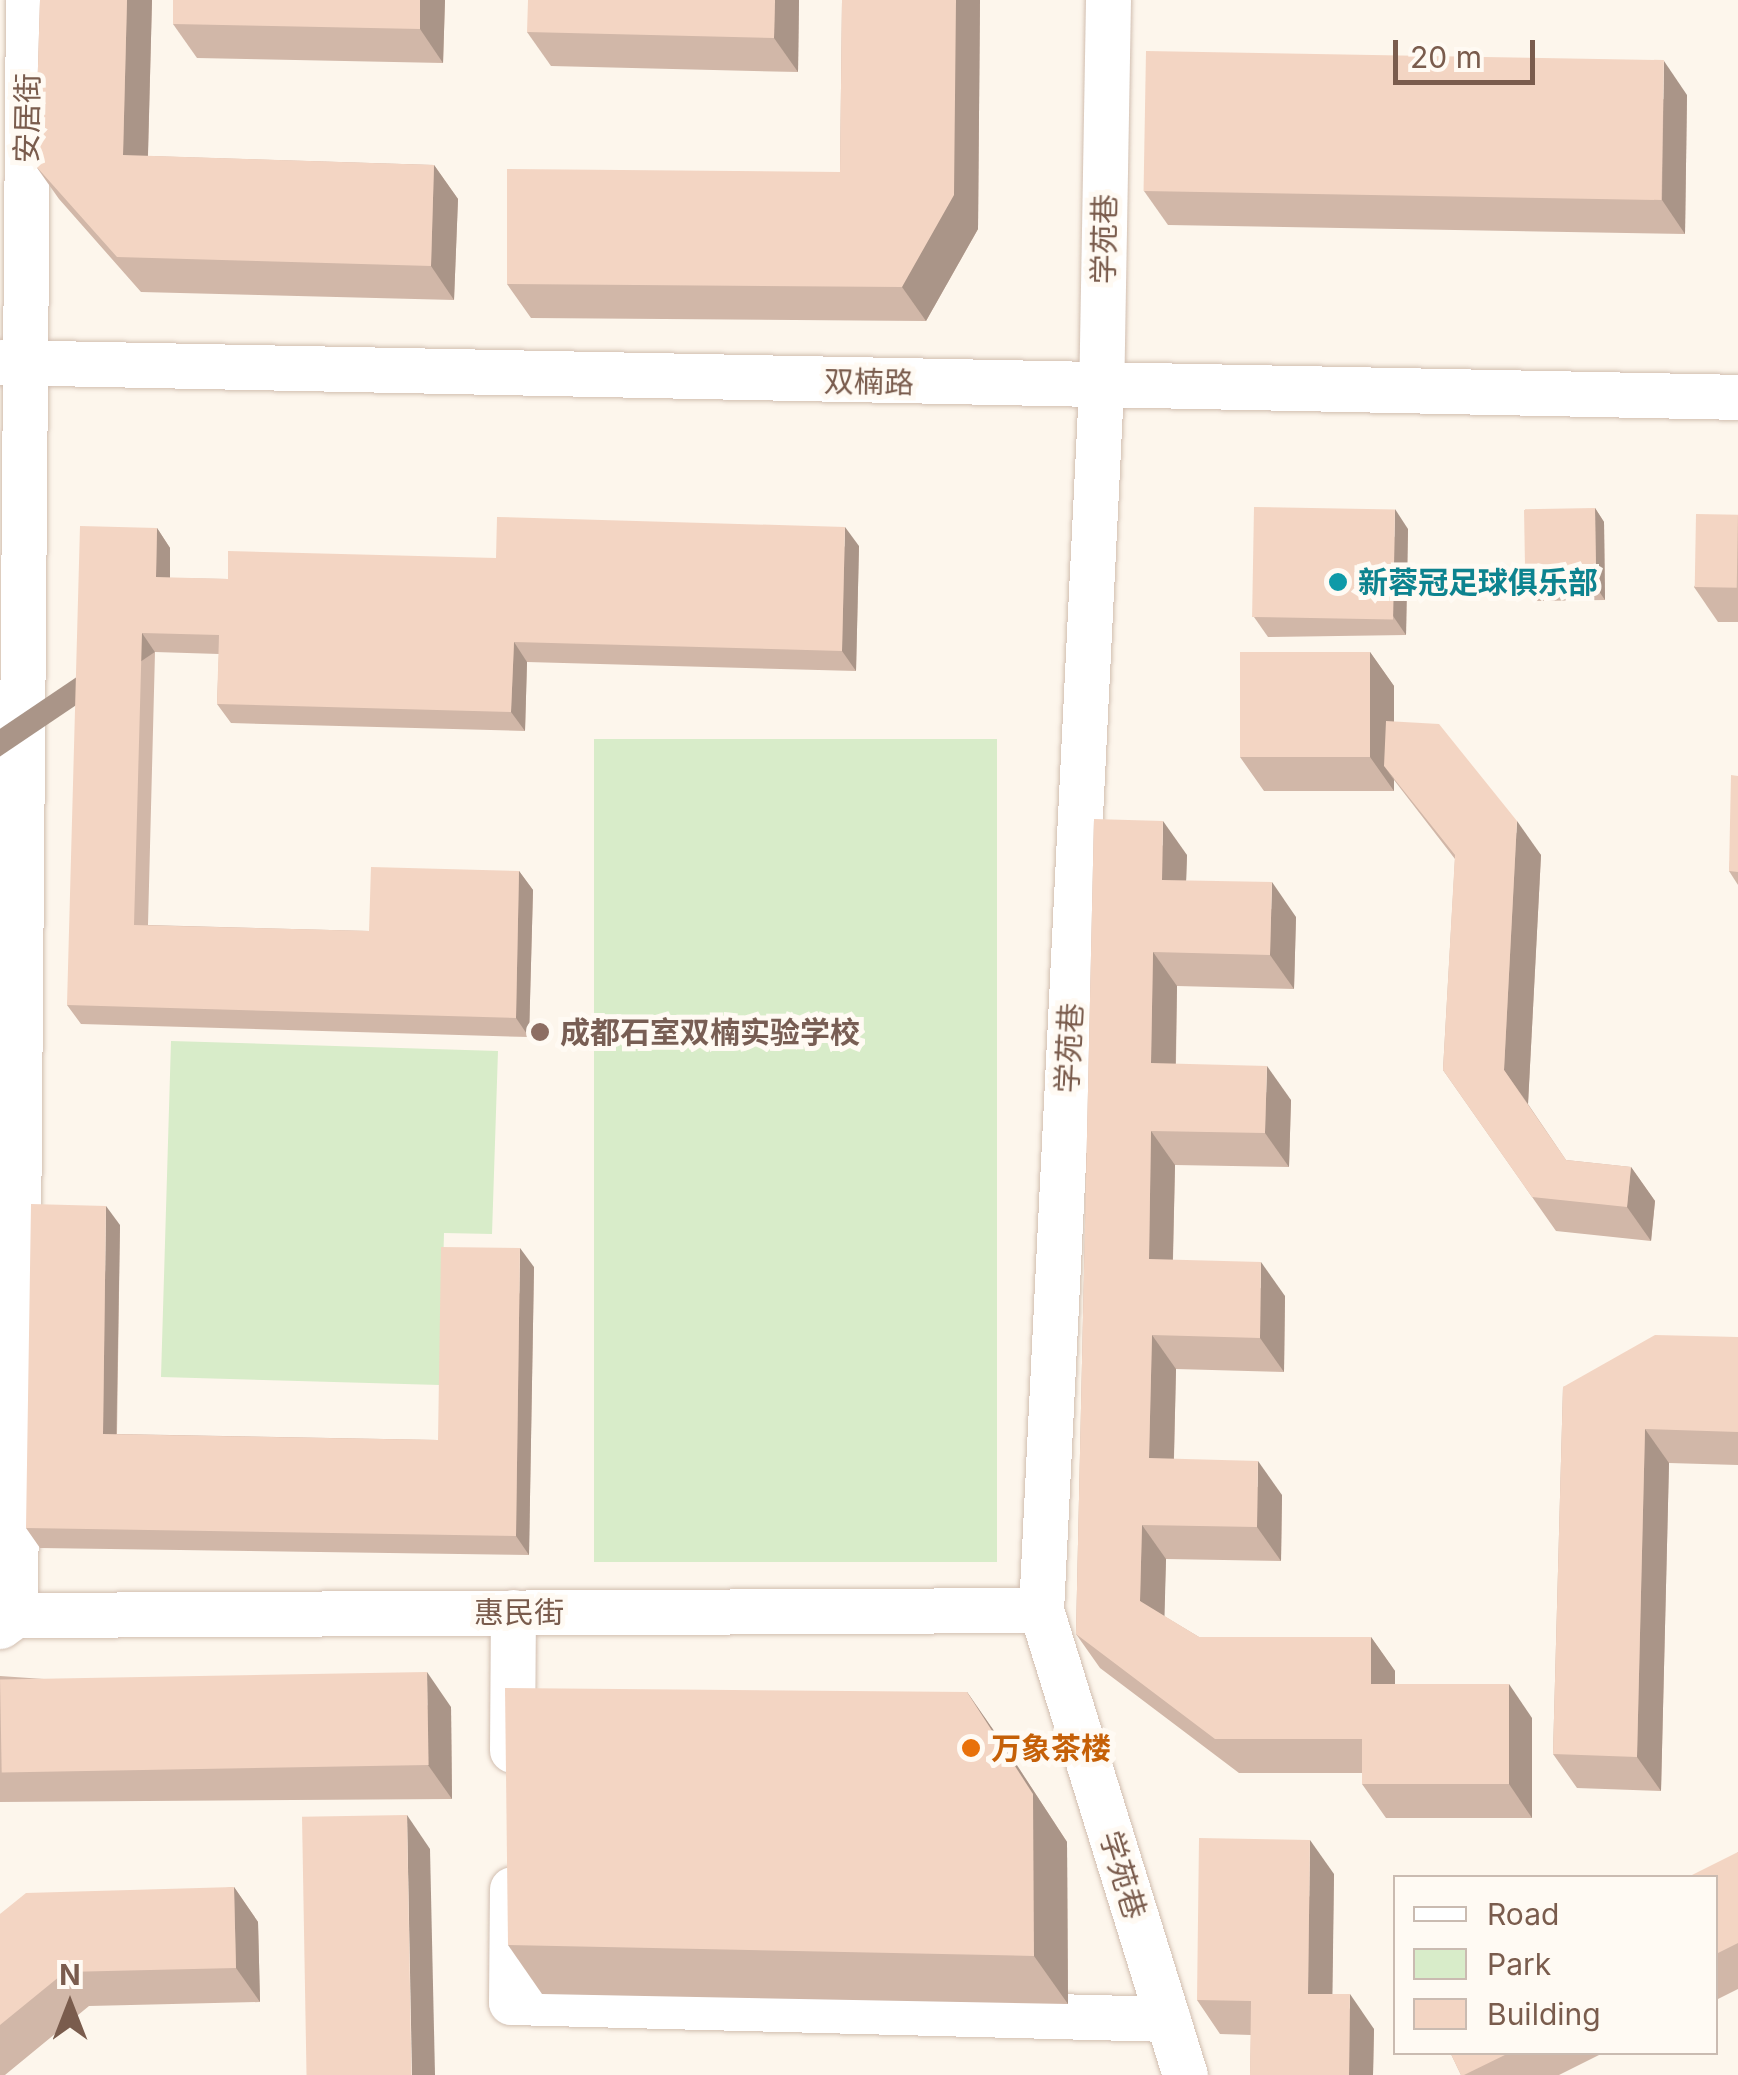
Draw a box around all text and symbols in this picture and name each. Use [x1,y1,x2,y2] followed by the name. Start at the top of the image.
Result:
[1398,20,1540,82] scale bar
[1410,39,1482,75] text: 20 m
[8,73,46,163] street label: 安居街
[1085,194,1123,284] street label: 学苑巷
[824,363,914,401] street label: 双楠路
[1358,564,1598,600] place label: 新蓉冠足球俱乐部
[1327,571,1349,593] marker: 新蓉冠足球俱乐部
[1049,1002,1089,1094] street label: 学苑巷
[560,1014,860,1050] place label: 成都石室双楠实验学校
[529,1021,551,1043] marker: 成都石室双楠实验学校
[474,1594,564,1630] street label: 惠民街
[991,1730,1111,1766] place label: 万象茶楼
[960,1737,982,1759] marker: 万象茶楼
[1093,1827,1153,1923] street label: 学苑巷
[1393,1875,1718,2055] legend
[1487,1896,1559,1932] text: Road
[1487,1946,1551,1982] text: Park
[20,1955,120,2055] north arrow
[59,1958,81,1992] text: N
[1487,1996,1601,2032] text: Building

